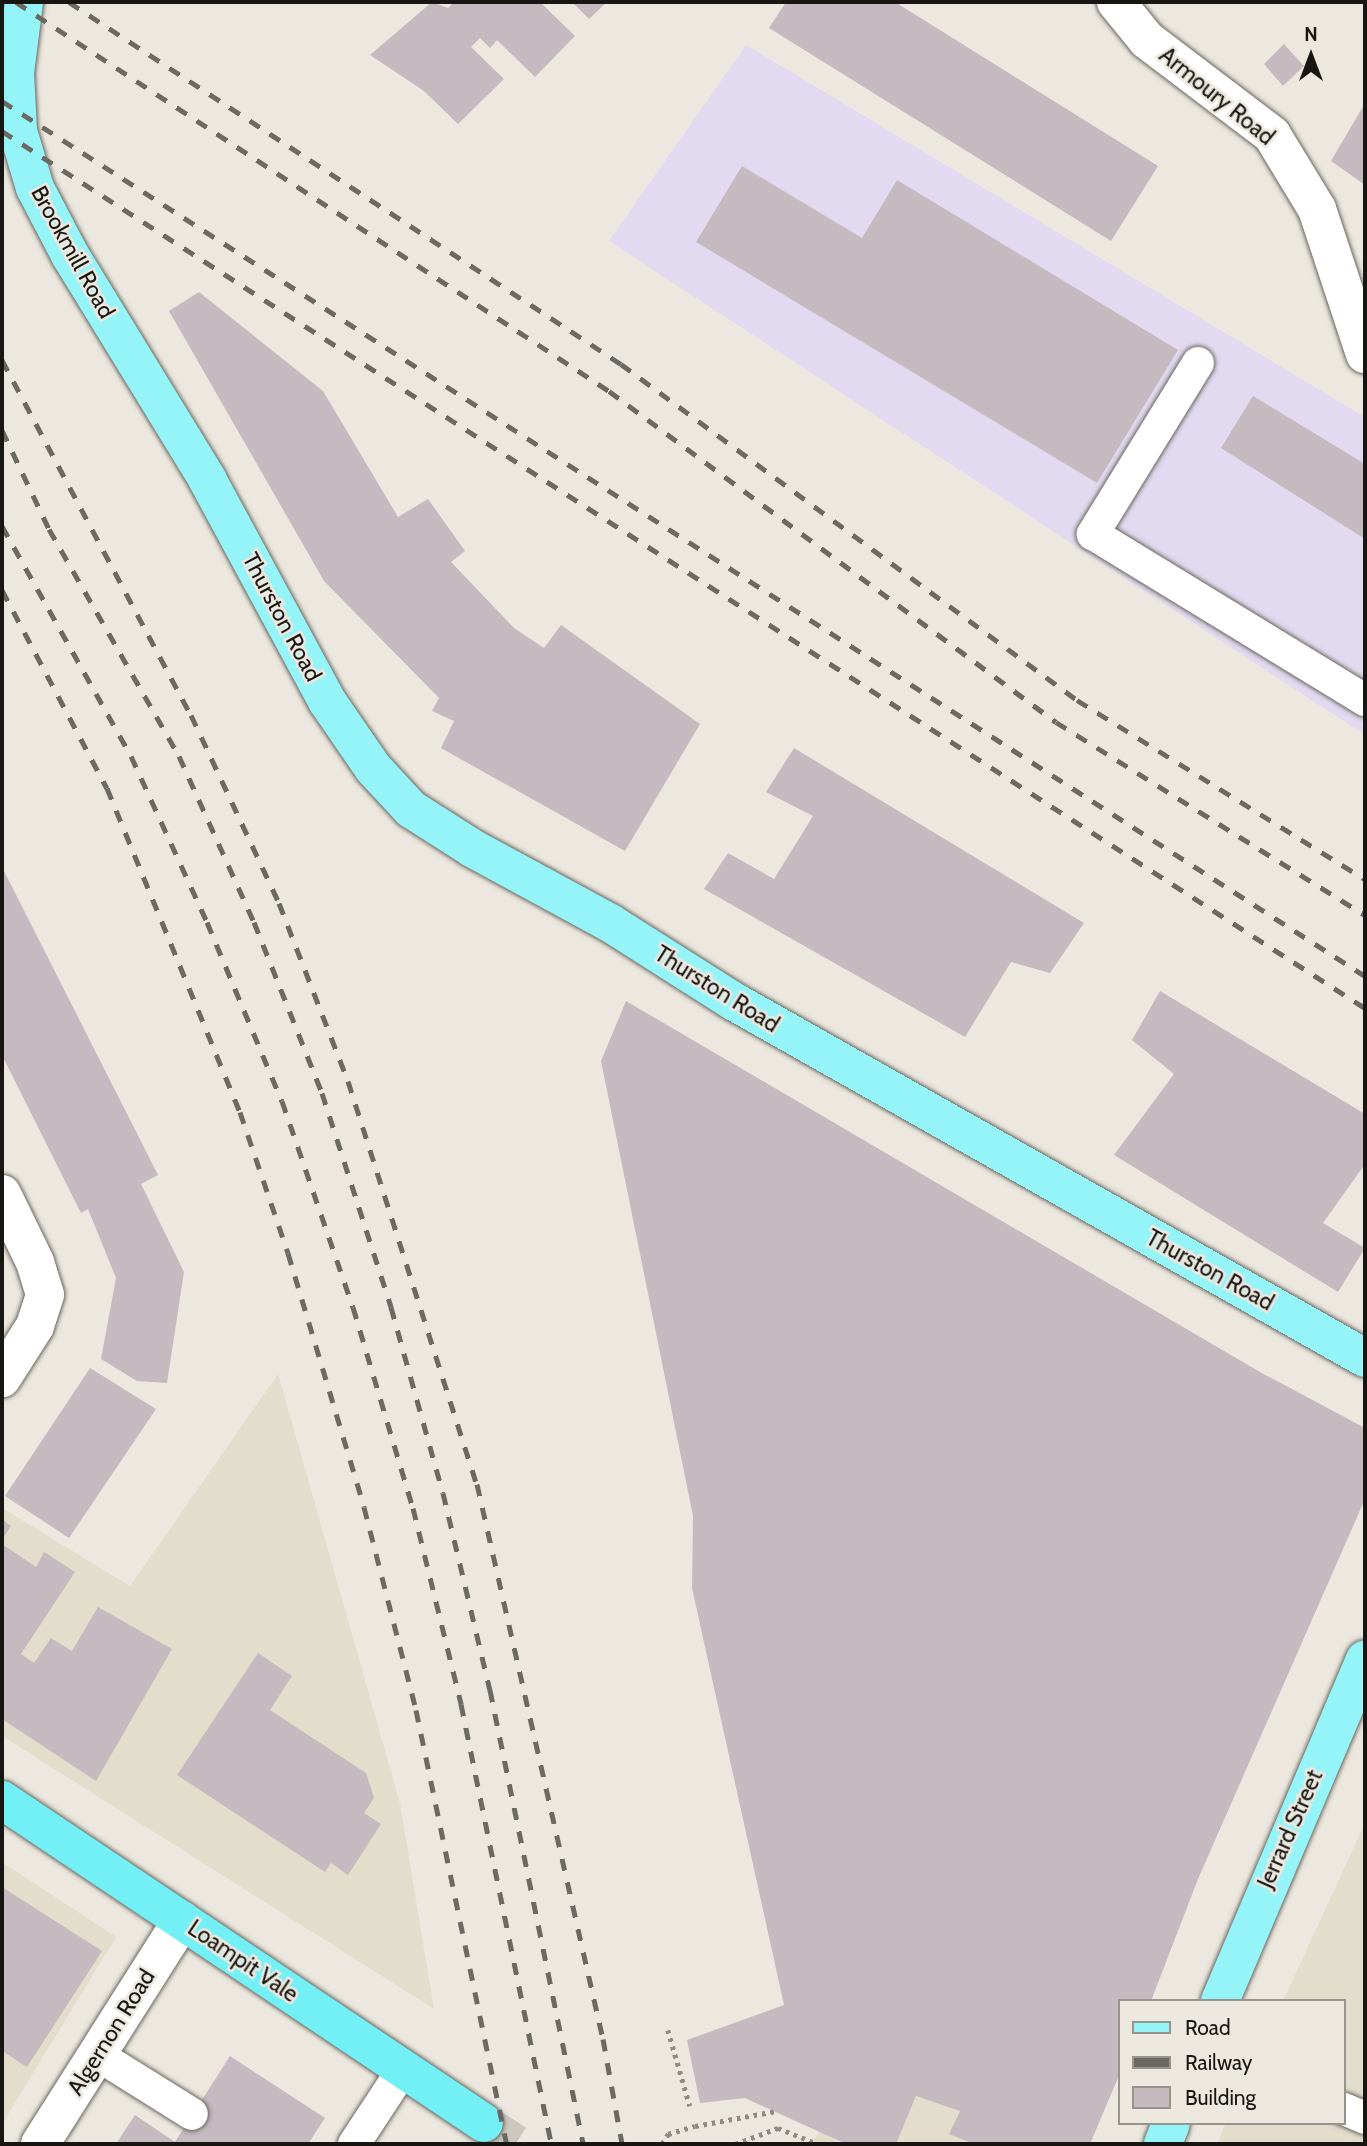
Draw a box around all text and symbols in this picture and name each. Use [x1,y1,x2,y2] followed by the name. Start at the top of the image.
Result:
[1276,21,1346,91] north arrow
[1304,23,1318,46] text: N
[1154,41,1280,151] street label: Armoury Road
[25,181,121,323] street label: Brookmill Road
[237,548,327,686] street label: Thurston Road
[650,940,784,1038] street label: Thurston Road
[1141,1224,1279,1316] street label: Thurston Road
[1252,1765,1328,1893] street label: Jerrard Street
[183,1914,303,2008] street label: Loampit Vale
[61,1964,161,2100] street label: Algernon Road
[1118,1999,1346,2125] legend
[1185,2015,1231,2040] text: Road
[1185,2050,1252,2075] text: Railway
[1185,2085,1256,2110] text: Building

